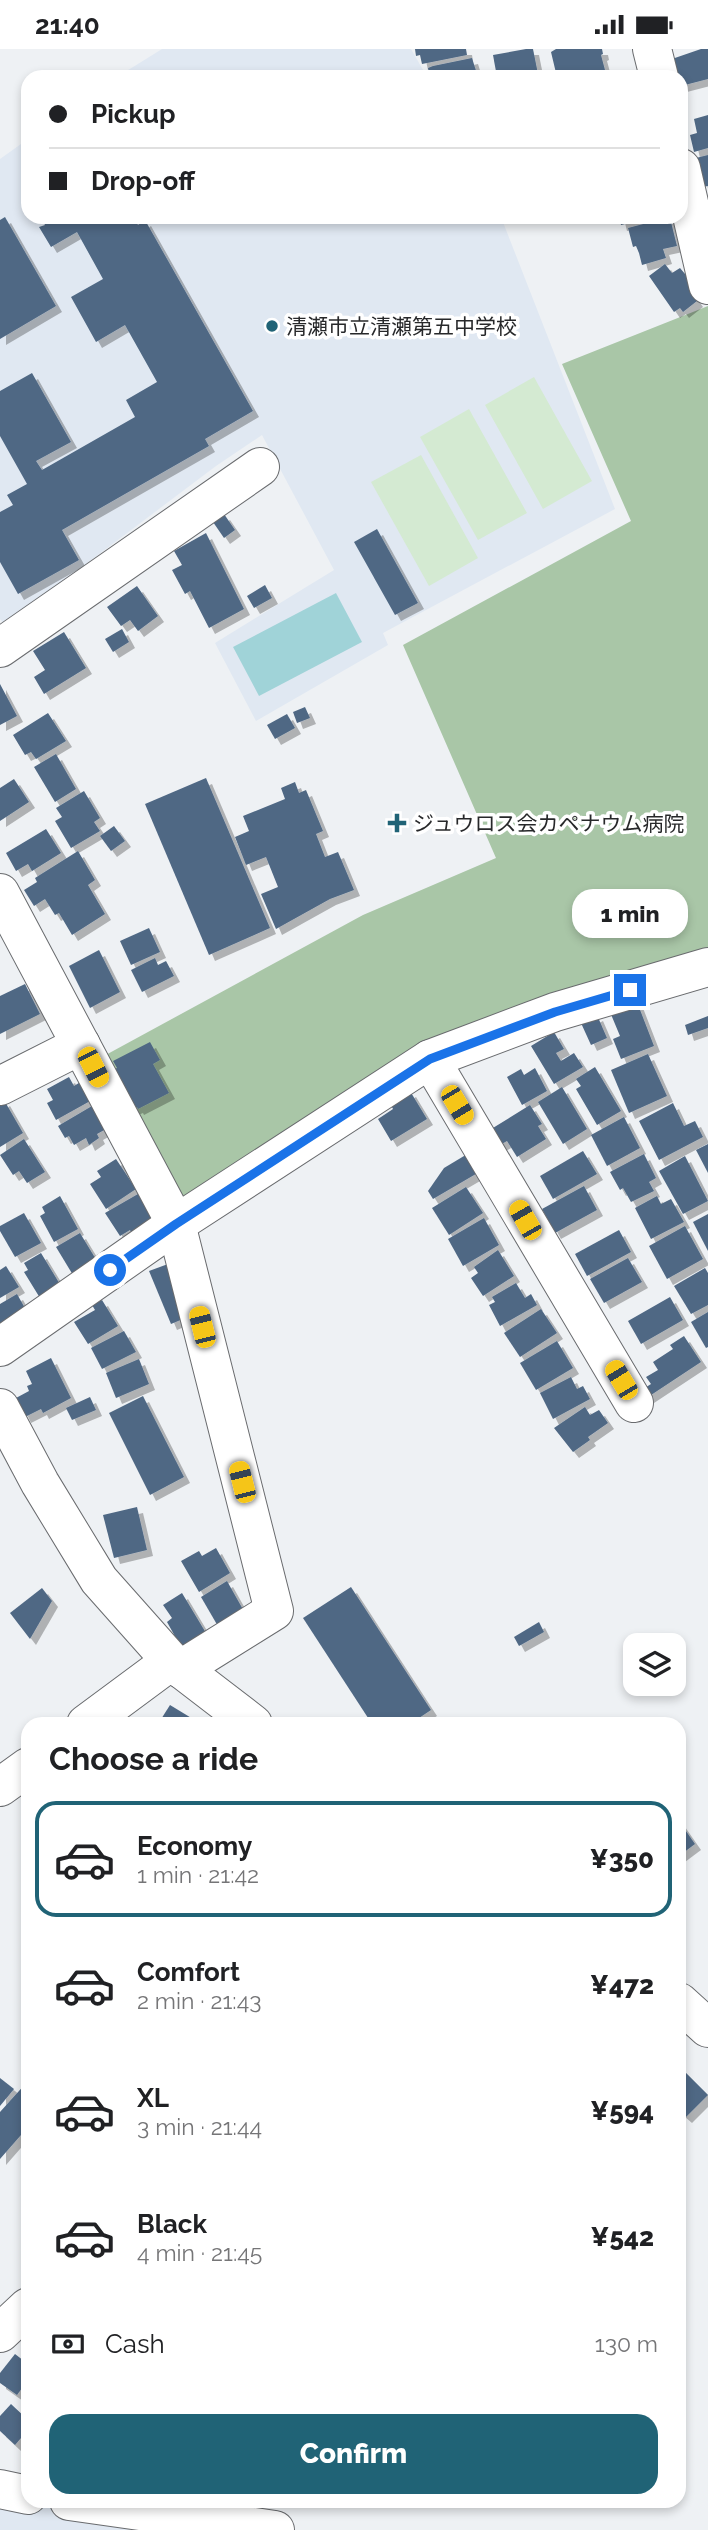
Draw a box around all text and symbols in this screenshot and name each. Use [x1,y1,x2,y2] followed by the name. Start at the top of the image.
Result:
[35,10,100,40] text: 21:40
[91,99,176,129] text: Pickup
[91,166,195,196] text: Drop-off
[286,314,517,339] place label: 清瀬市立清瀬第五中学校
[264,318,280,334] marker: 清瀬市立清瀬第五中学校
[413,811,685,836] place label: ジュウロス会カペナウム病院
[387,813,407,833] marker: ジュウロス会カペナウム病院
[572,888,688,937] callout: 1 min
[600,900,660,927] text: 1 min
[614,974,646,1006] route end
[75,1044,112,1090] car
[438,1082,477,1128] car
[506,1197,545,1243] car
[94,1254,126,1286] route start
[187,1304,218,1350] car
[602,1357,641,1403] car
[227,1459,258,1505] car
[623,1633,686,1696] map controls
[623,1633,686,1696] button: layers
[49,1740,258,1777] text: Choose a ride
[53,1828,116,1891] icon: car
[137,1831,252,1861] text: Economy
[590,1844,654,1874] text: ¥350
[137,1861,259,1888] text: 1 min · 21:42
[53,1954,116,2017] icon: car
[137,1957,240,1987] text: Comfort
[590,1970,654,2000] text: ¥472
[137,1987,261,2014] text: 2 min · 21:43
[53,2080,116,2143] icon: car
[137,2083,169,2113] text: XL
[590,2096,654,2126] text: ¥594
[137,2113,262,2140] text: 3 min · 21:44
[53,2206,116,2269] icon: car
[137,2209,207,2239] text: Black
[591,2222,654,2252] text: ¥542
[137,2239,262,2266] text: 4 min · 21:45
[49,2325,87,2363] icon: cash
[105,2329,165,2359] text: Cash
[595,2330,658,2357] text: 130 m
[49,2414,658,2494] button: Confirm

